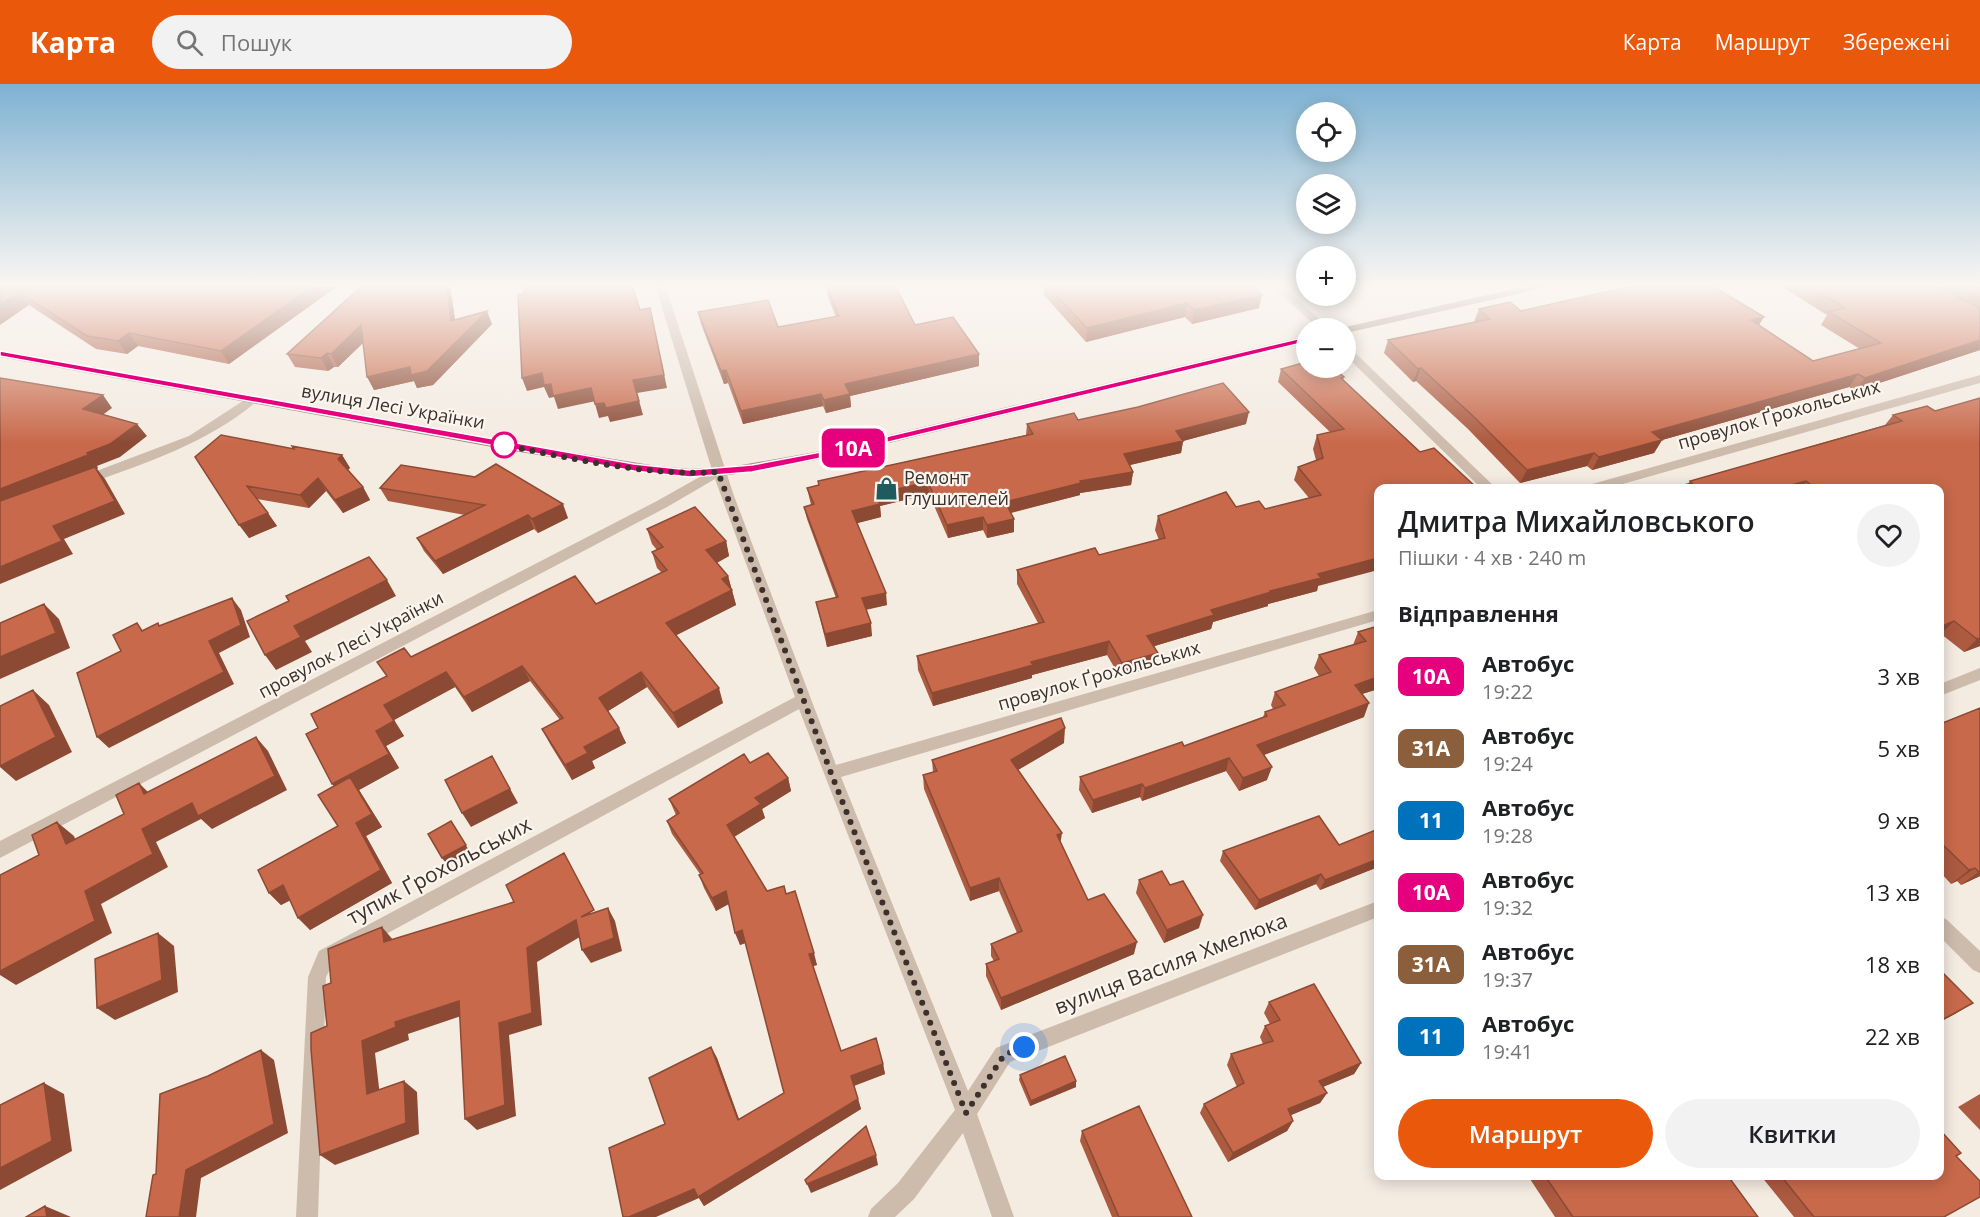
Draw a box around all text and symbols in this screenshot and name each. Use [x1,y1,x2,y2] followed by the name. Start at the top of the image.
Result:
[152,15,572,69] search box
[30,23,116,61] text: Карта
[173,26,206,59] icon: search
[221,27,292,57] text: Пошук
[1623,28,1682,56] text: Карта
[1715,28,1810,56] text: Маршрут
[1843,28,1950,56] text: Збережені
[1296,102,1356,378] map controls
[1296,102,1356,162] button: locate
[1296,174,1356,234] button: layers
[1296,246,1356,306] button: +
[1296,318,1356,378] button: −
[1675,373,1883,454] street label: провулок Ґрохольських
[300,378,487,434] street label: вулиця Лесі Українки
[818,428,888,468] line badge: 10А
[491,432,517,458] unlabelled marker
[834,434,872,462] text: 10А
[904,465,1009,510] place label: Ремонт глушителей
[873,475,899,501] shop icon: Ремонт глушителей
[1398,502,1755,540] text: Дмитра Михайловського
[1857,504,1920,567] button: heart
[1398,544,1586,571] text: Пішки · 4 хв · 240 m
[254,585,447,703] street label: провулок Лесі Українки
[1398,598,1559,628] text: Відправлення
[995,634,1203,715] street label: провулок Ґрохольських
[1482,648,1574,678] text: Автобус
[1878,661,1920,691] text: 3 хв
[1412,662,1450,690] text: 10А
[1482,678,1533,705] text: 19:22
[1482,720,1574,750] text: Автобус
[1878,733,1920,763] text: 5 хв
[1412,734,1450,762] text: 31А
[1482,750,1533,777] text: 19:24
[1482,792,1574,822] text: Автобус
[1878,805,1920,835] text: 9 хв
[1419,806,1443,834] text: 11
[341,810,536,931] street label: тупик Ґрохольських
[1482,822,1533,849] text: 19:28
[1482,864,1574,894] text: Автобус
[1865,877,1920,907] text: 13 хв
[1412,878,1450,906] text: 10А
[1482,894,1533,921] text: 19:32
[1050,906,1291,1020] street label: вулиця Василя Хмелюка
[1482,936,1574,966] text: Автобус
[1865,949,1920,979] text: 18 хв
[1412,950,1450,978] text: 31А
[1482,966,1533,993] text: 19:37
[1482,1008,1574,1038] text: Автобус
[1865,1021,1920,1051] text: 22 хв
[1419,1022,1443,1050] text: 11
[1009,1032,1039,1062] your location
[1482,1038,1533,1065] text: 19:41
[1398,1099,1653,1168] button: Маршрут
[1665,1099,1920,1168] button: Квитки

